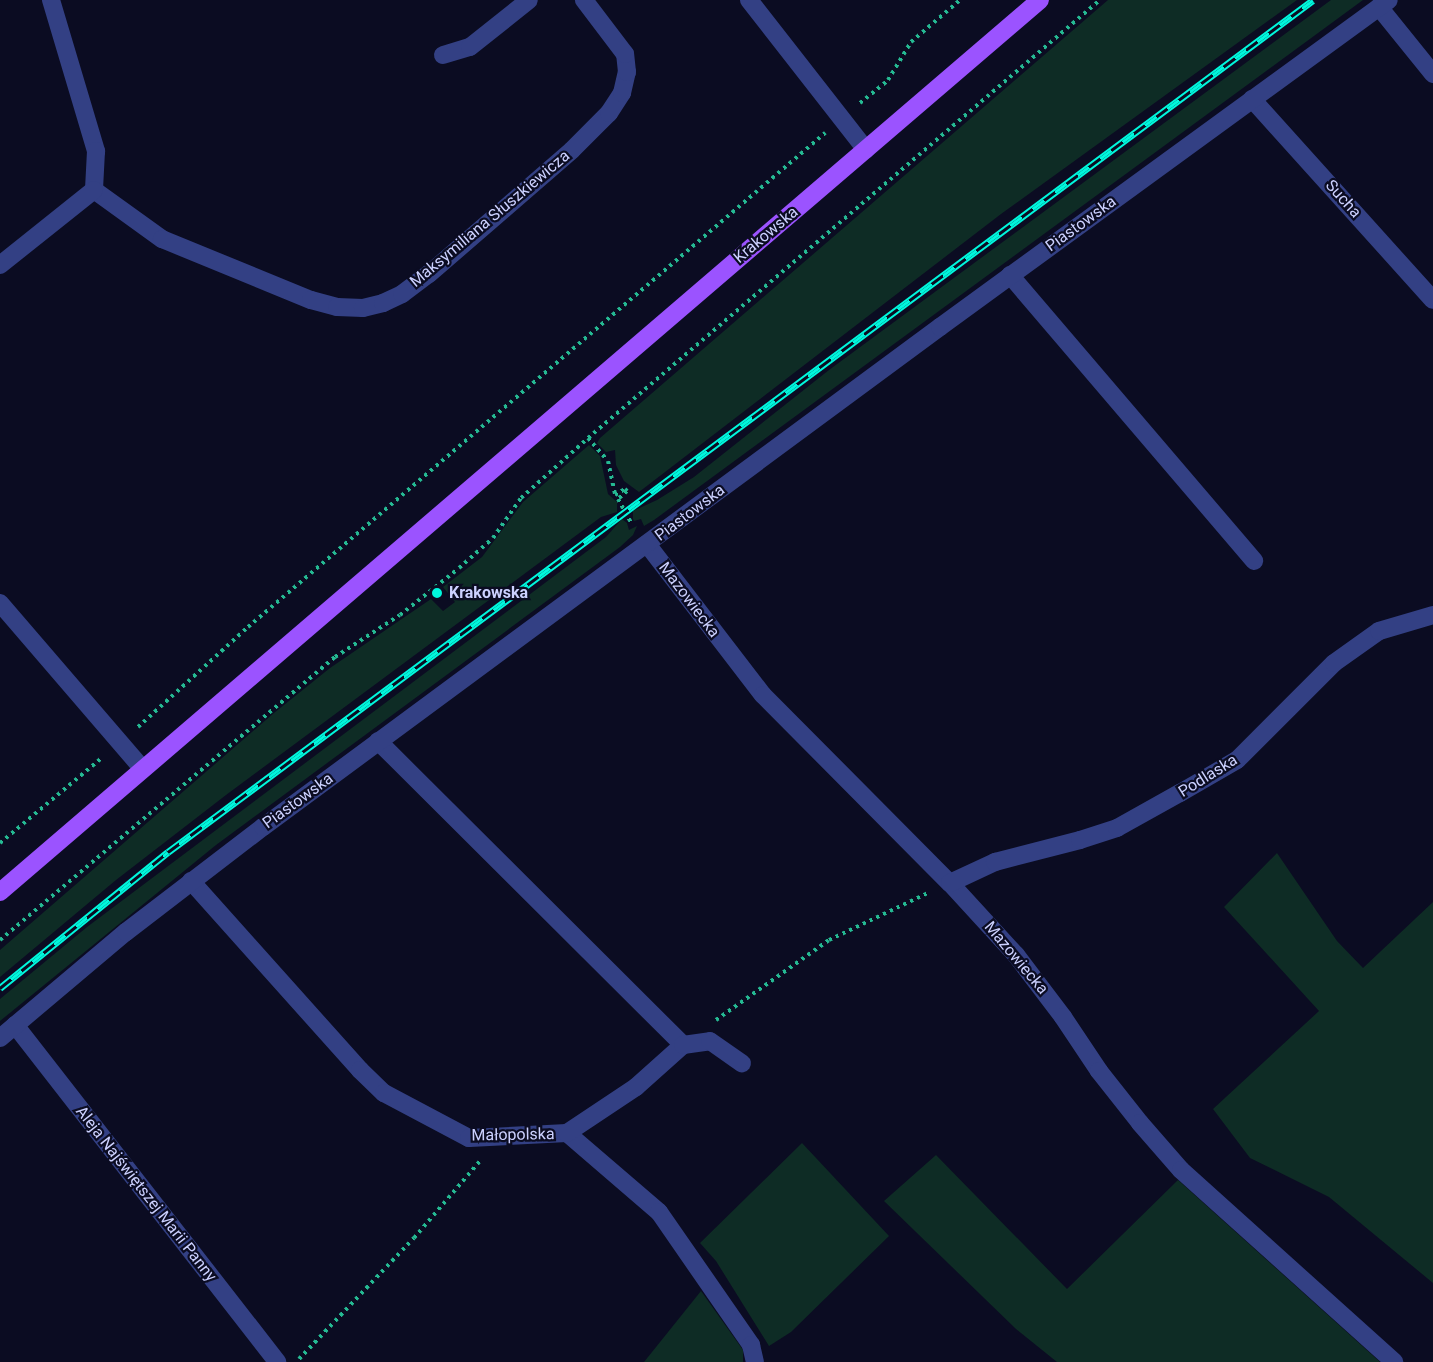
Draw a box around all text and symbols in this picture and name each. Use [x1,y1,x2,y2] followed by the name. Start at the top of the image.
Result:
[406,146,574,292] street label: Maksymiliana Słuszkiewicza
[1321,176,1365,222] street label: Sucha
[1042,192,1120,256] street label: Piastowska
[730,203,802,267] street label: Krakowska
[651,481,729,545] street label: Piastowska
[654,559,724,641] street label: Mazowiecka
[449,583,528,603] place label: Krakowska
[430,586,444,600] marker: Krakowska
[1175,750,1241,802] street label: Podlaska
[259,769,337,833] street label: Piastowska
[980,918,1052,998] street label: Mazowiecka
[72,1102,220,1286] street label: Aleja Najświętszej Marii Panny
[471,1125,555,1145] street label: Małopolska

